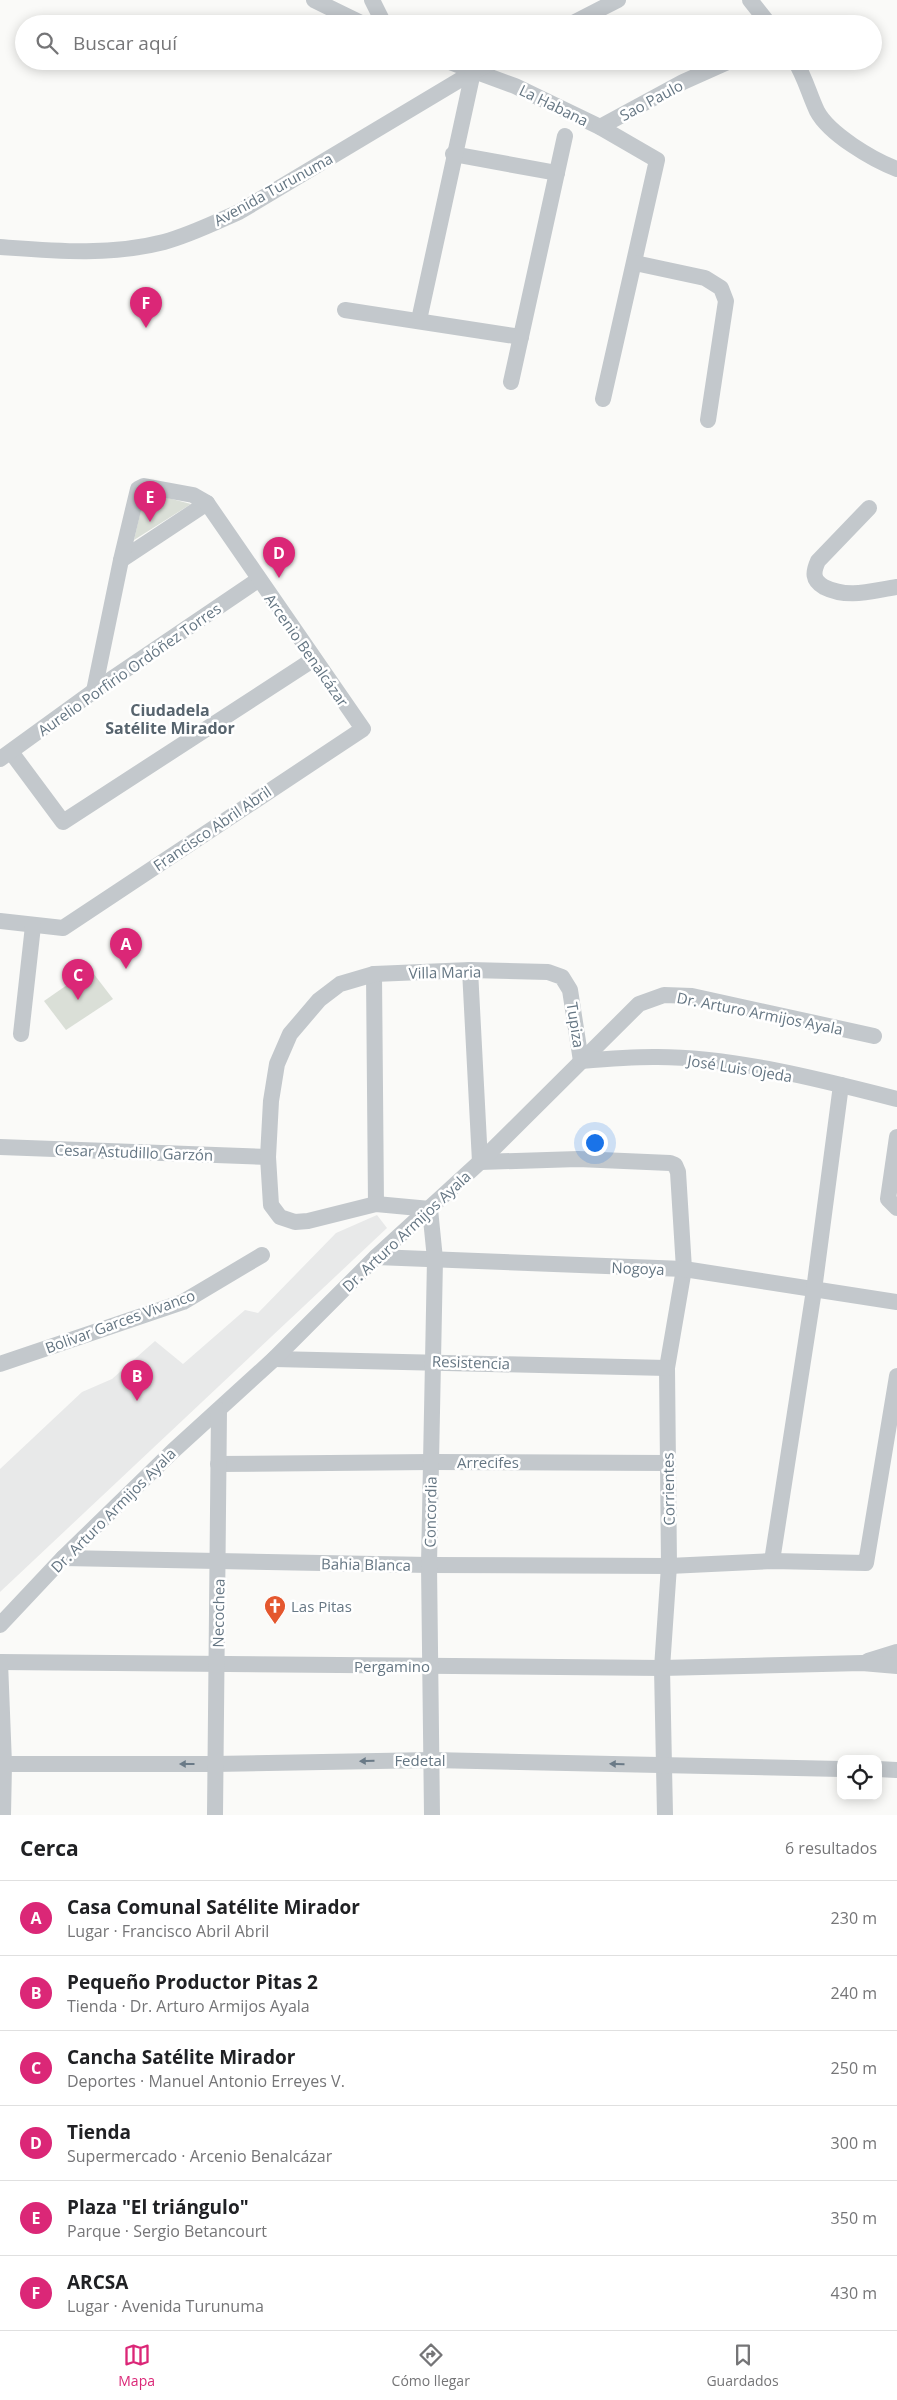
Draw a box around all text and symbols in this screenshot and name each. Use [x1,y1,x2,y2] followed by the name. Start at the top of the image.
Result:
[15,15,882,70] search box
[33,29,61,57] icon: search
[73,30,177,56] text: Buscar aquí
[616,75,686,125] street label: Sao Paulo
[516,80,592,130] street label: La Habana
[210,148,336,230] street label: Avenida Turunuma
[130,287,162,328] pin: F
[134,481,166,522] pin: E
[263,537,295,578] pin: D
[260,590,354,710] street label: Arcenio Benalcázar
[33,598,225,740] street label: Aurelio Porfirio Ordóñez Torres
[105,699,235,739] district label: Ciudadela Satélite Mirador
[149,781,275,875] street label: Francisco Abril Abril
[110,928,142,969] pin: A
[62,959,94,1000] pin: C
[409,961,481,983] street label: Villa Maria
[675,987,845,1039] street label: Dr. Arturo Armijos Ayala
[563,1001,589,1049] street label: Tupiza
[684,1050,794,1086] street label: José Luis Ojeda
[582,1130,608,1156] your location
[54,1139,214,1165] street label: Cesar Astudillo Garzón
[338,1166,474,1296] street label: Dr. Arturo Armijos Ayala
[611,1257,665,1279] street label: Nogoya
[42,1285,198,1357] street label: Bolivar Garces Vivanco
[432,1351,510,1373] street label: Resistencia
[121,1360,153,1401] pin: B
[46,1443,180,1577] street label: Dr. Arturo Armijos Ayala
[457,1452,519,1472] street label: Arrecifes
[657,1452,679,1526] street label: Corrientes
[419,1476,441,1548] street label: Concordia
[321,1553,411,1575] street label: Bahia Blanca
[207,1578,229,1648] street label: Necochea
[263,1594,287,1625] church icon: Las Pitas
[291,1596,352,1616] place label: Las Pitas
[354,1656,430,1676] street label: Pergamino
[394,1750,446,1770] street label: Fedetal
[837,1755,882,1800] map controls
[837,1755,882,1800] button: locate
[358,1757,374,1765] one-way arrow
[178,1760,194,1768] one-way arrow
[608,1760,624,1768] one-way arrow
[20,1834,79,1862] text: Cerca
[785,1837,877,1859] text: 6 resultados
[67,1894,360,1920] text: Casa Comunal Satélite Mirador
[30,1907,42,1929] text: A
[831,1907,877,1929] text: 230 m
[67,1920,269,1942] text: Lugar · Francisco Abril Abril
[67,1969,318,1995] text: Pequeño Productor Pitas 2
[31,1982,41,2004] text: B
[831,1982,877,2004] text: 240 m
[67,1995,310,2017] text: Tienda · Dr. Arturo Armijos Ayala
[67,2044,295,2070] text: Cancha Satélite Mirador
[31,2057,41,2079] text: C
[831,2057,877,2079] text: 250 m
[67,2070,345,2092] text: Deportes · Manuel Antonio Erreyes V.
[67,2119,131,2145] text: Tienda
[30,2132,42,2154] text: D
[831,2132,877,2154] text: 300 m
[67,2145,332,2167] text: Supermercado · Arcenio Benalcázar
[67,2194,249,2220] text: Plaza "El triángulo"
[32,2207,40,2229] text: E
[831,2207,877,2229] text: 350 m
[67,2220,267,2242] text: Parque · Sergio Betancourt
[67,2269,128,2295] text: ARCSA
[32,2282,40,2304] text: F
[831,2282,877,2304] text: 430 m
[67,2295,264,2317] text: Lugar · Avenida Turunuma
[118,2341,155,2390] tab: Mapa
[392,2341,470,2390] tab: Cómo llegar
[706,2341,779,2390] tab: Guardados

